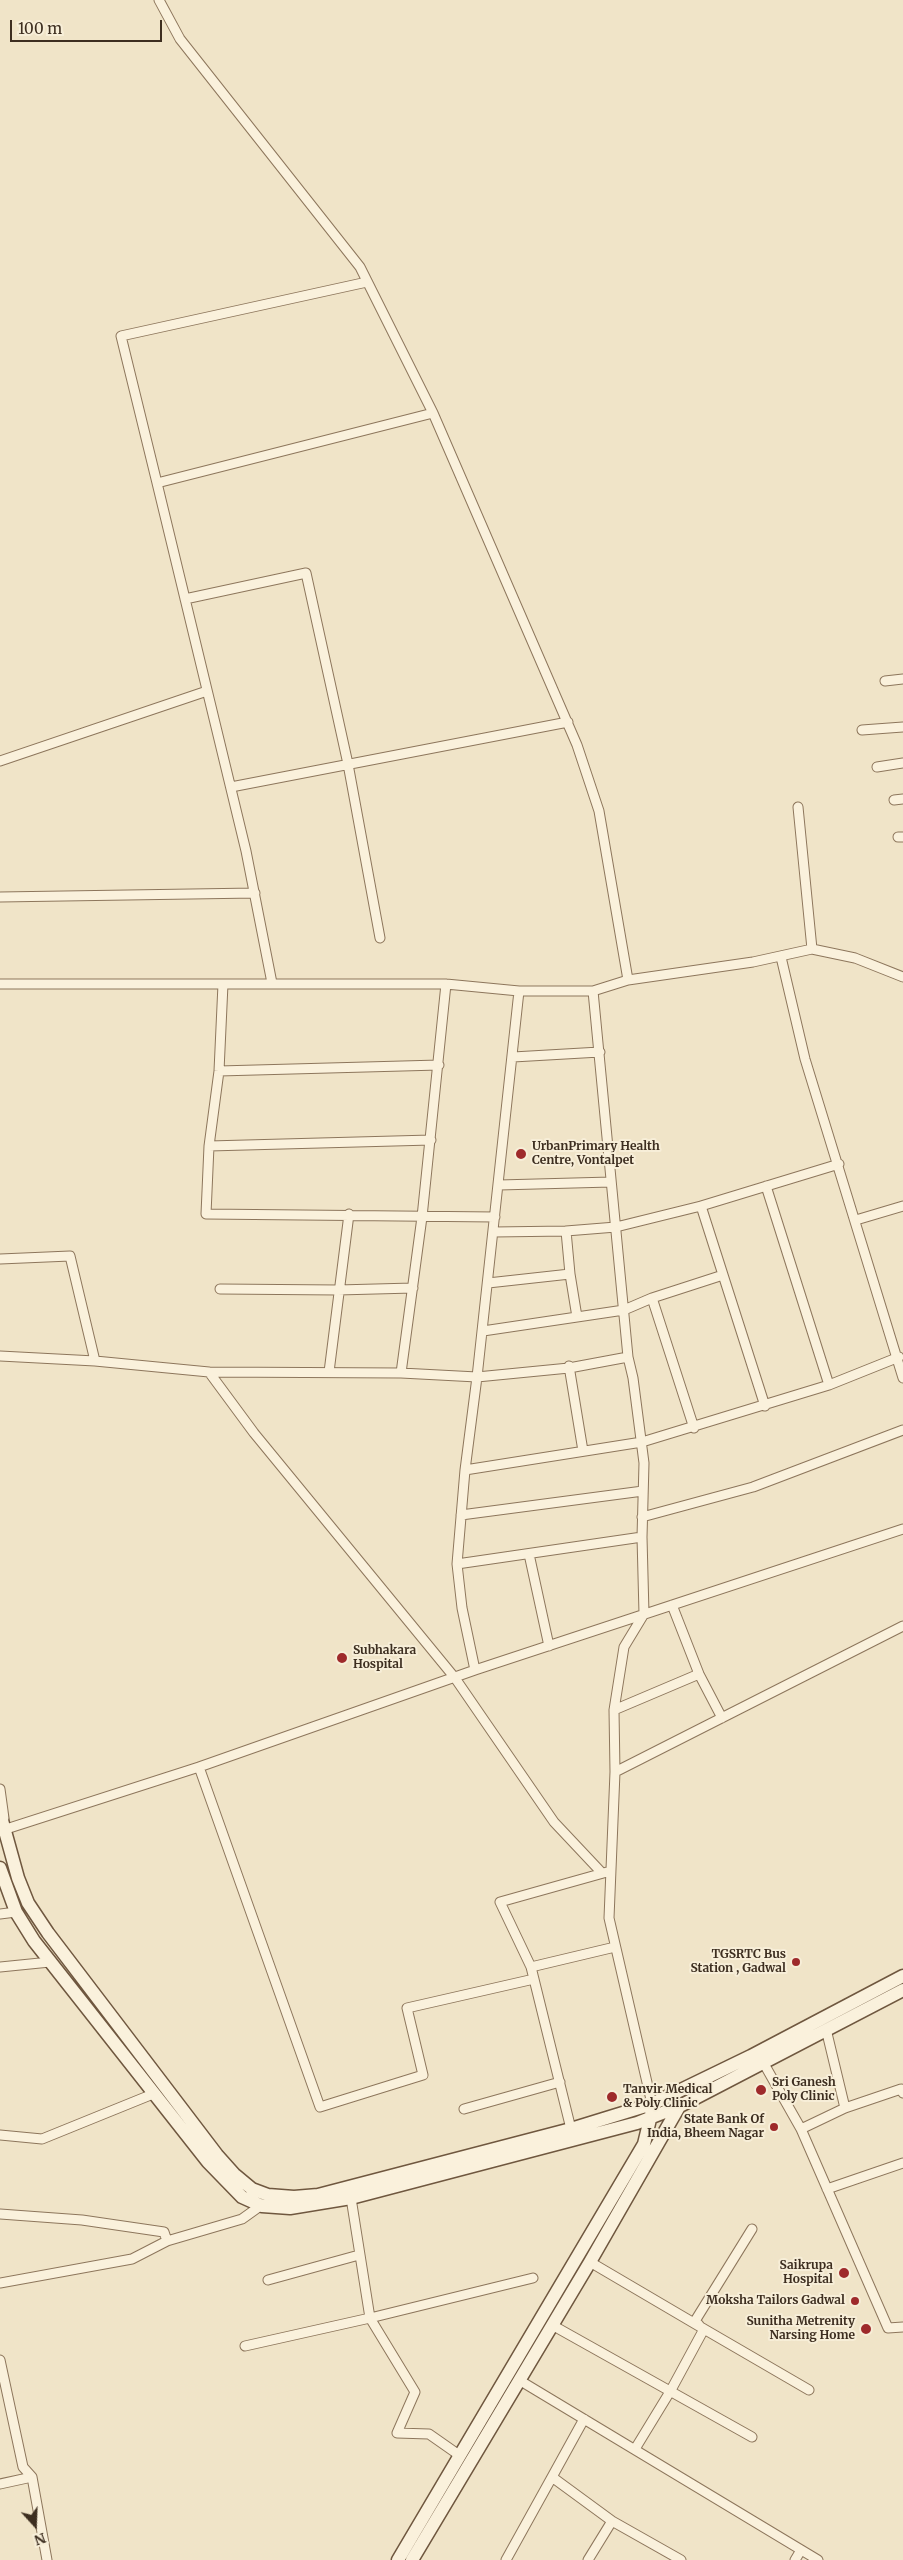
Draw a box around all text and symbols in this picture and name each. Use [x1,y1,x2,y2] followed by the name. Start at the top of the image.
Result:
[12,10,165,42] scale bar
[18,19,62,38] text: 100 m
[532,1140,660,1168] place label: UrbanPrimary Health Centre, Vontalpet
[514,1147,528,1161] marker: UrbanPrimary Health Centre, Vontalpet
[353,1644,416,1672] place label: Subhakara Hospital
[335,1651,349,1665] marker: Subhakara Hospital
[690,1948,786,1976] place label: TGSRTC Bus Station , Gadwal
[790,1956,802,1968] marker: TGSRTC Bus Station , Gadwal
[772,2076,836,2104] place label: Sri Ganesh Poly Clinic
[623,2083,712,2111] place label: Tanvir Medical & Poly Clinic
[754,2083,768,2097] marker: Sri Ganesh Poly Clinic
[605,2090,619,2104] marker: Tanvir Medical & Poly Clinic
[647,2113,764,2141] place label: State Bank Of India, Bheem Nagar
[768,2121,780,2133] marker: State Bank Of India, Bheem Nagar
[779,2259,833,2287] place label: Saikrupa Hospital
[837,2266,851,2280] marker: Saikrupa Hospital
[706,2294,845,2308] place label: Moksha Tailors Gadwal
[849,2295,861,2307] marker: Moksha Tailors Gadwal
[746,2315,855,2343] place label: Sunitha Metrenity Narsing Home
[859,2322,873,2336] marker: Sunitha Metrenity Narsing Home
[10,2500,60,2550] north arrow
[32,2529,48,2549] text: N

